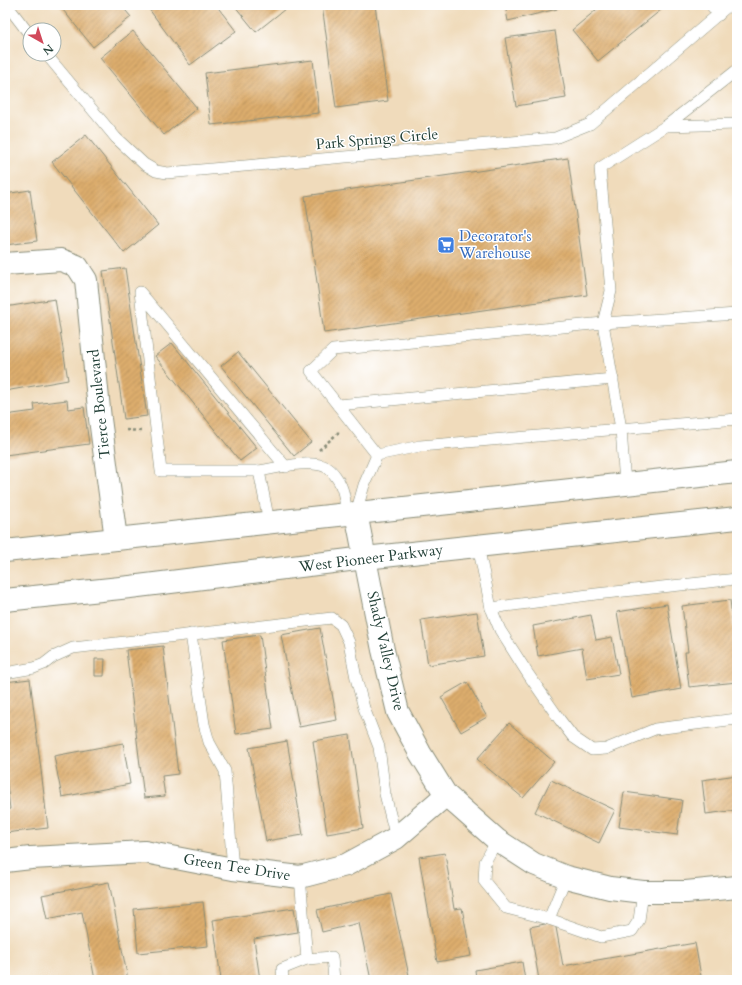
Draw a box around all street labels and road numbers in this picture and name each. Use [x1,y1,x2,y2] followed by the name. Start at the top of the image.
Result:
[315,124,439,154] street label: Park Springs Circle
[83,348,115,460] street label: Tierce Boulevard
[297,539,444,577] street label: West Pioneer Parkway
[362,589,410,713] street label: Shady Valley Drive
[182,849,292,885] street label: Green Tee Drive

